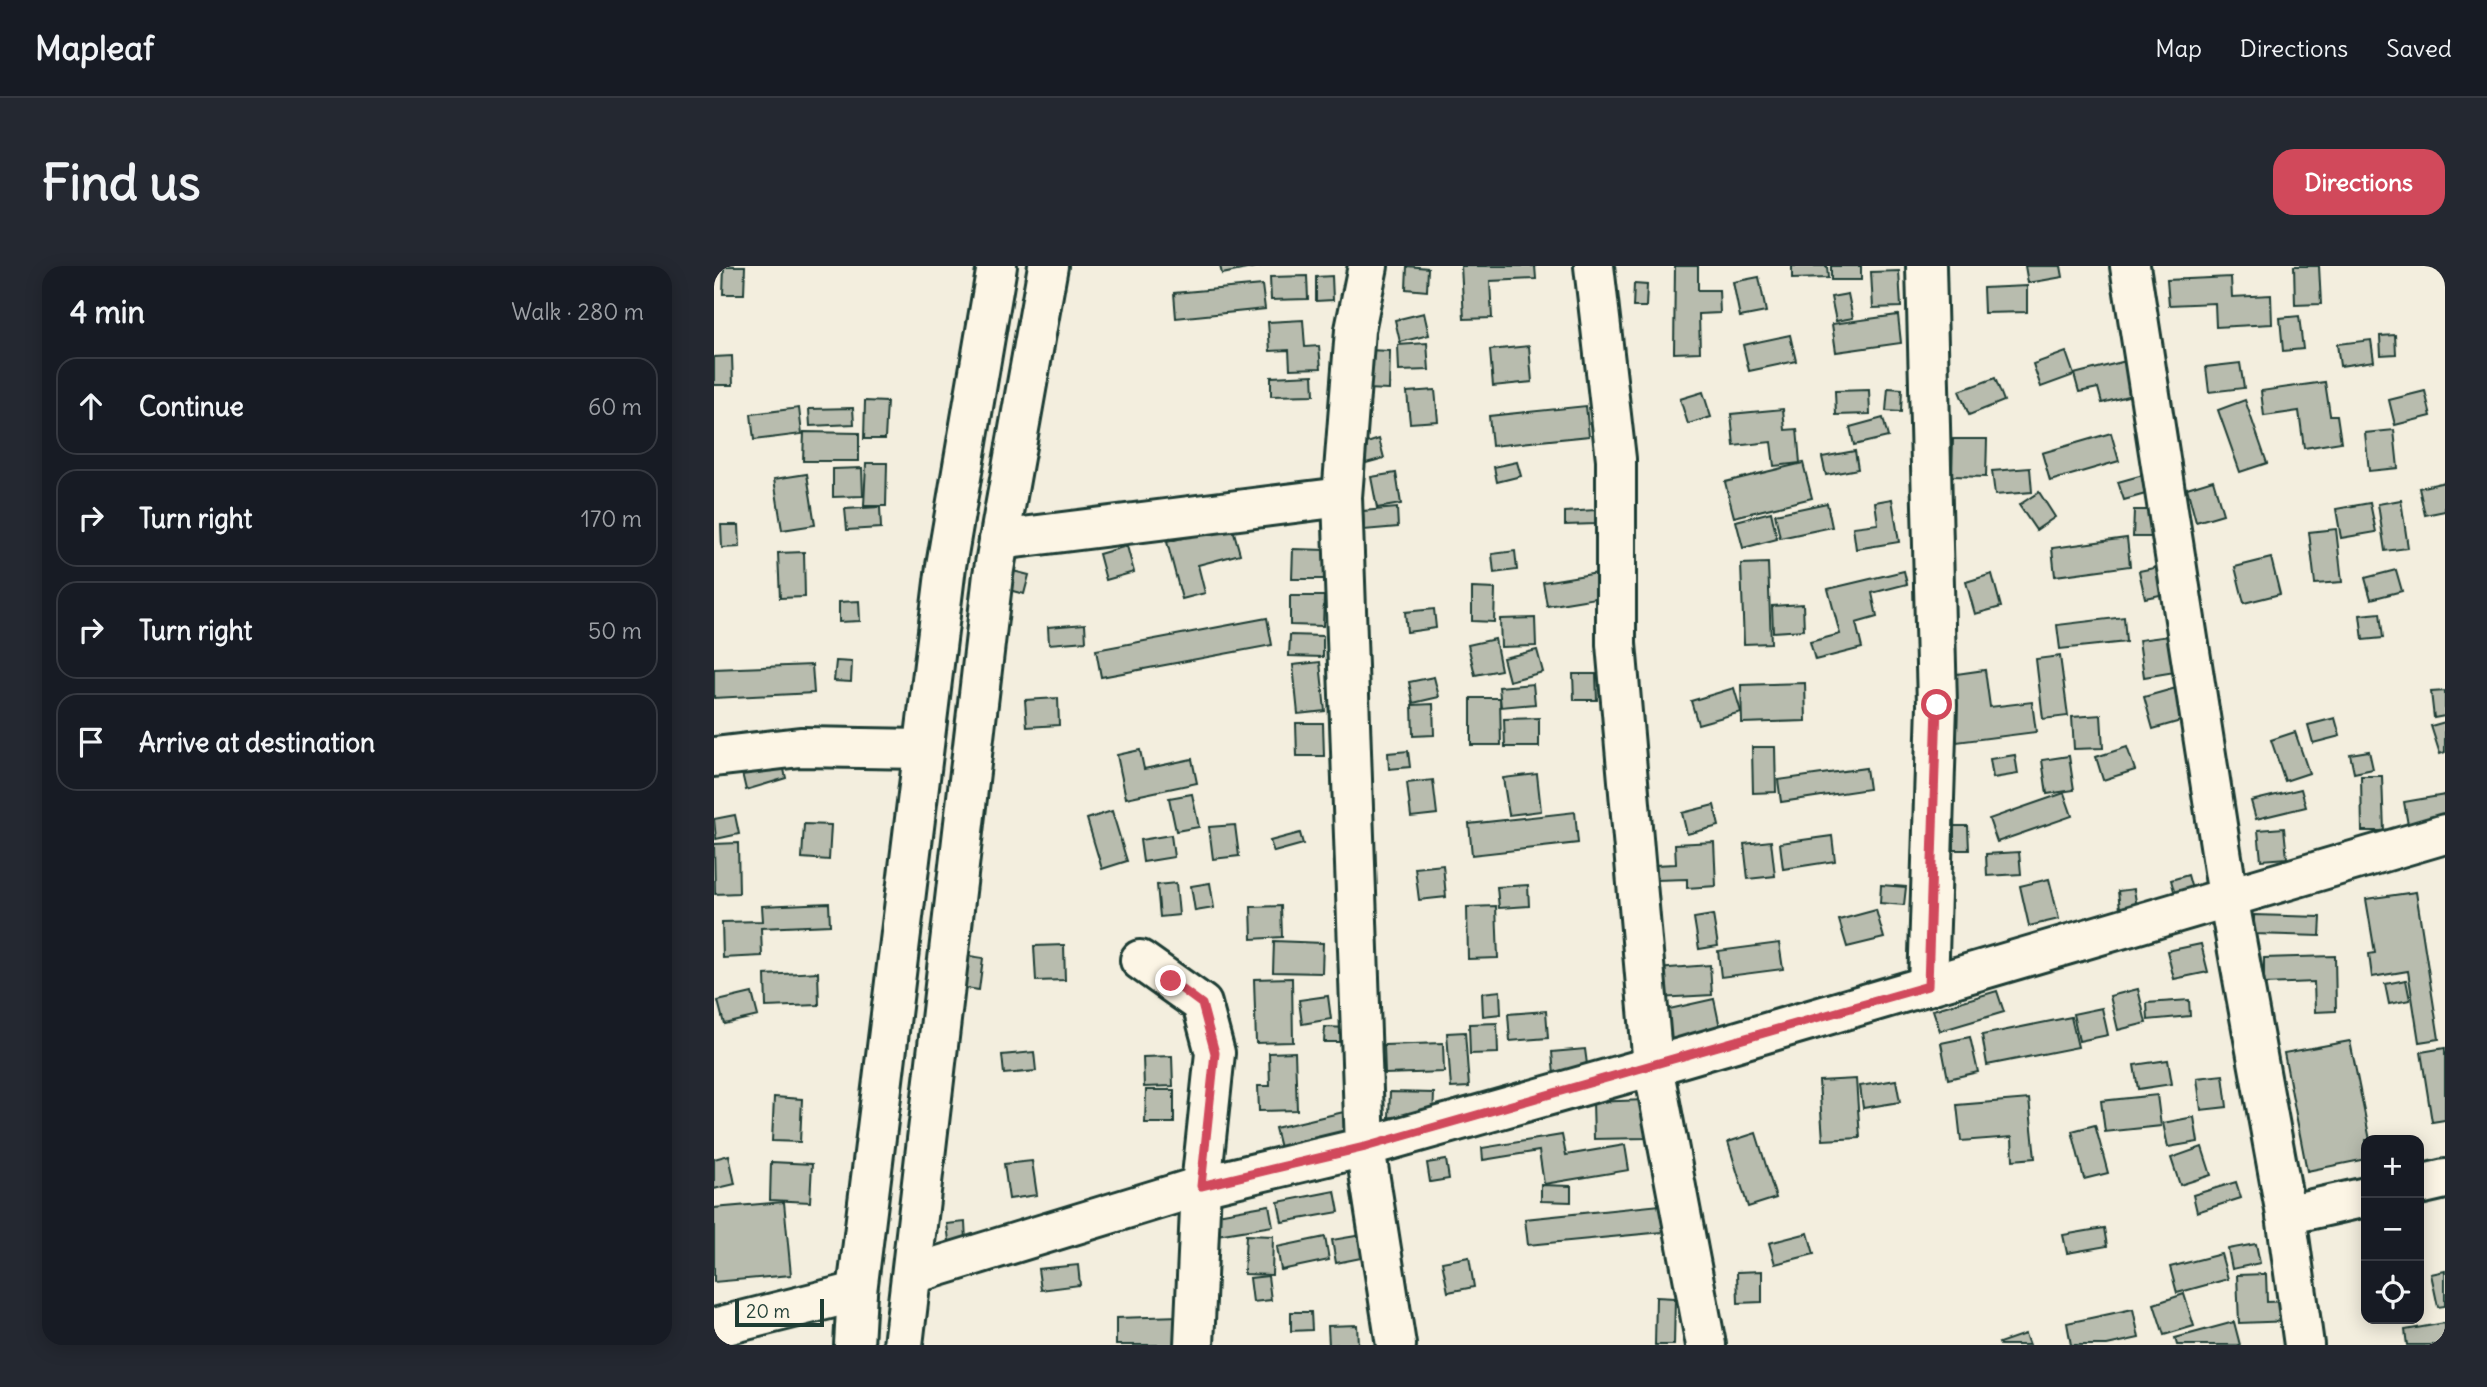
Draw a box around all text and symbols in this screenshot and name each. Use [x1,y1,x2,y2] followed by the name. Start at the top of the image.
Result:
[35,27,154,69] text: Mapleaf
[2155,33,2202,63] text: Map
[2240,33,2348,63] text: Directions
[2386,33,2452,63] text: Saved
[2273,149,2445,215] button: Directions
[42,152,200,213] text: Find us
[70,293,145,331] text: 4 min
[511,297,644,326] text: Walk · 280 m
[72,387,110,425] icon: ahead
[139,390,244,423] text: Continue
[588,392,642,421] text: 60 m
[72,499,110,537] icon: right
[139,502,252,535] text: Turn right
[581,504,642,533] text: 170 m
[72,611,110,649] icon: right
[139,614,252,647] text: Turn right
[588,616,642,645] text: 50 m
[1921,689,1952,720] route start
[72,723,110,761] icon: arrive
[139,726,375,759] text: Arrive at destination
[1155,965,1186,996] route end
[2361,1135,2424,1324] map controls
[2361,1135,2424,1198] button: +
[2361,1198,2424,1261] button: −
[2361,1261,2424,1324] button: locate
[735,1296,824,1328] scale bar
[746,1299,790,1323] text: 20 m

